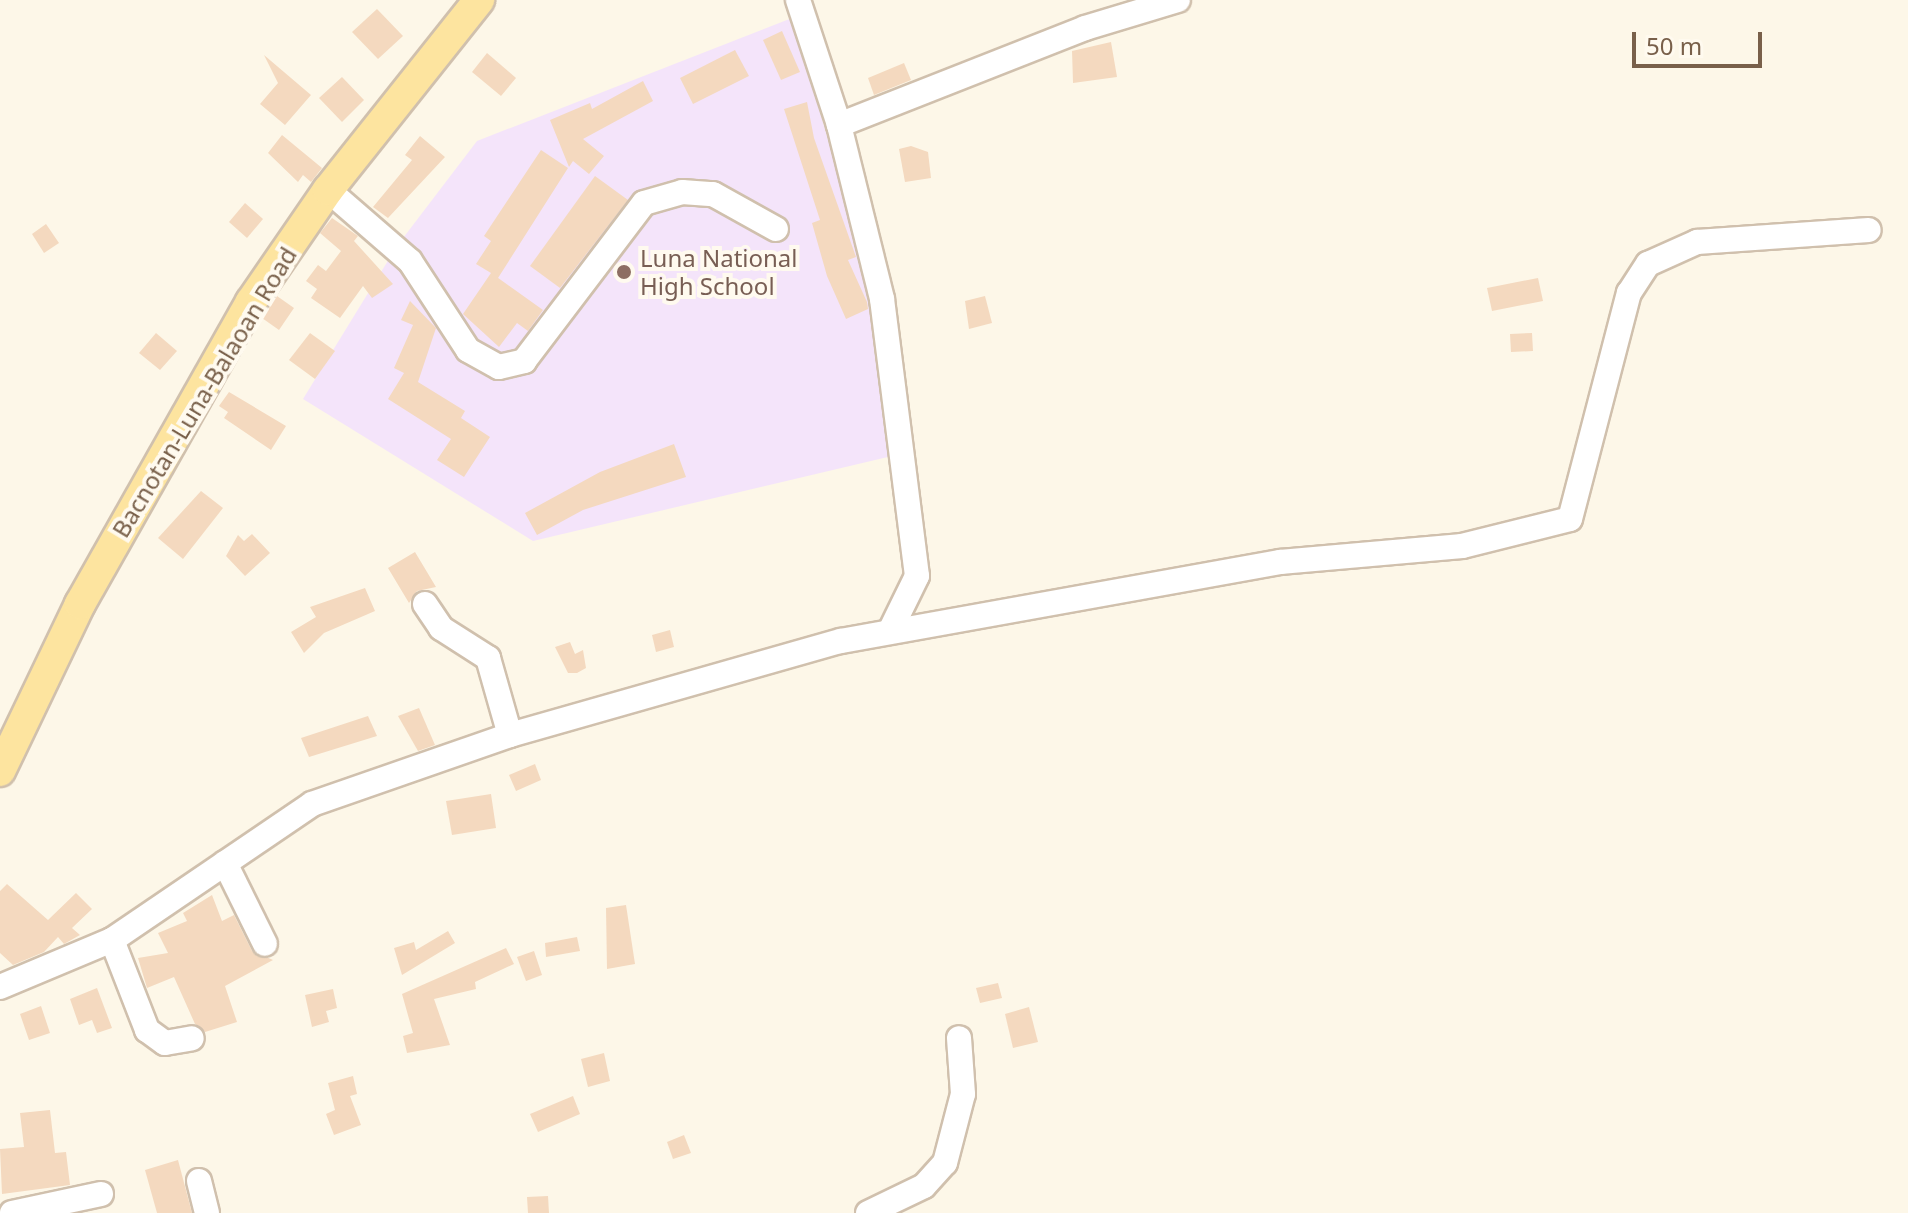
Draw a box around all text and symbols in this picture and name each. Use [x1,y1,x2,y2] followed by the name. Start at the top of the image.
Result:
[1636,16,1766,66] scale bar
[1646,29,1702,62] text: 50 m
[106,242,302,542] street label: Bacnotan-Luna-Balaoan Road
[640,244,798,300] place label: Luna National High School
[615,263,633,281] marker: Luna National High School

